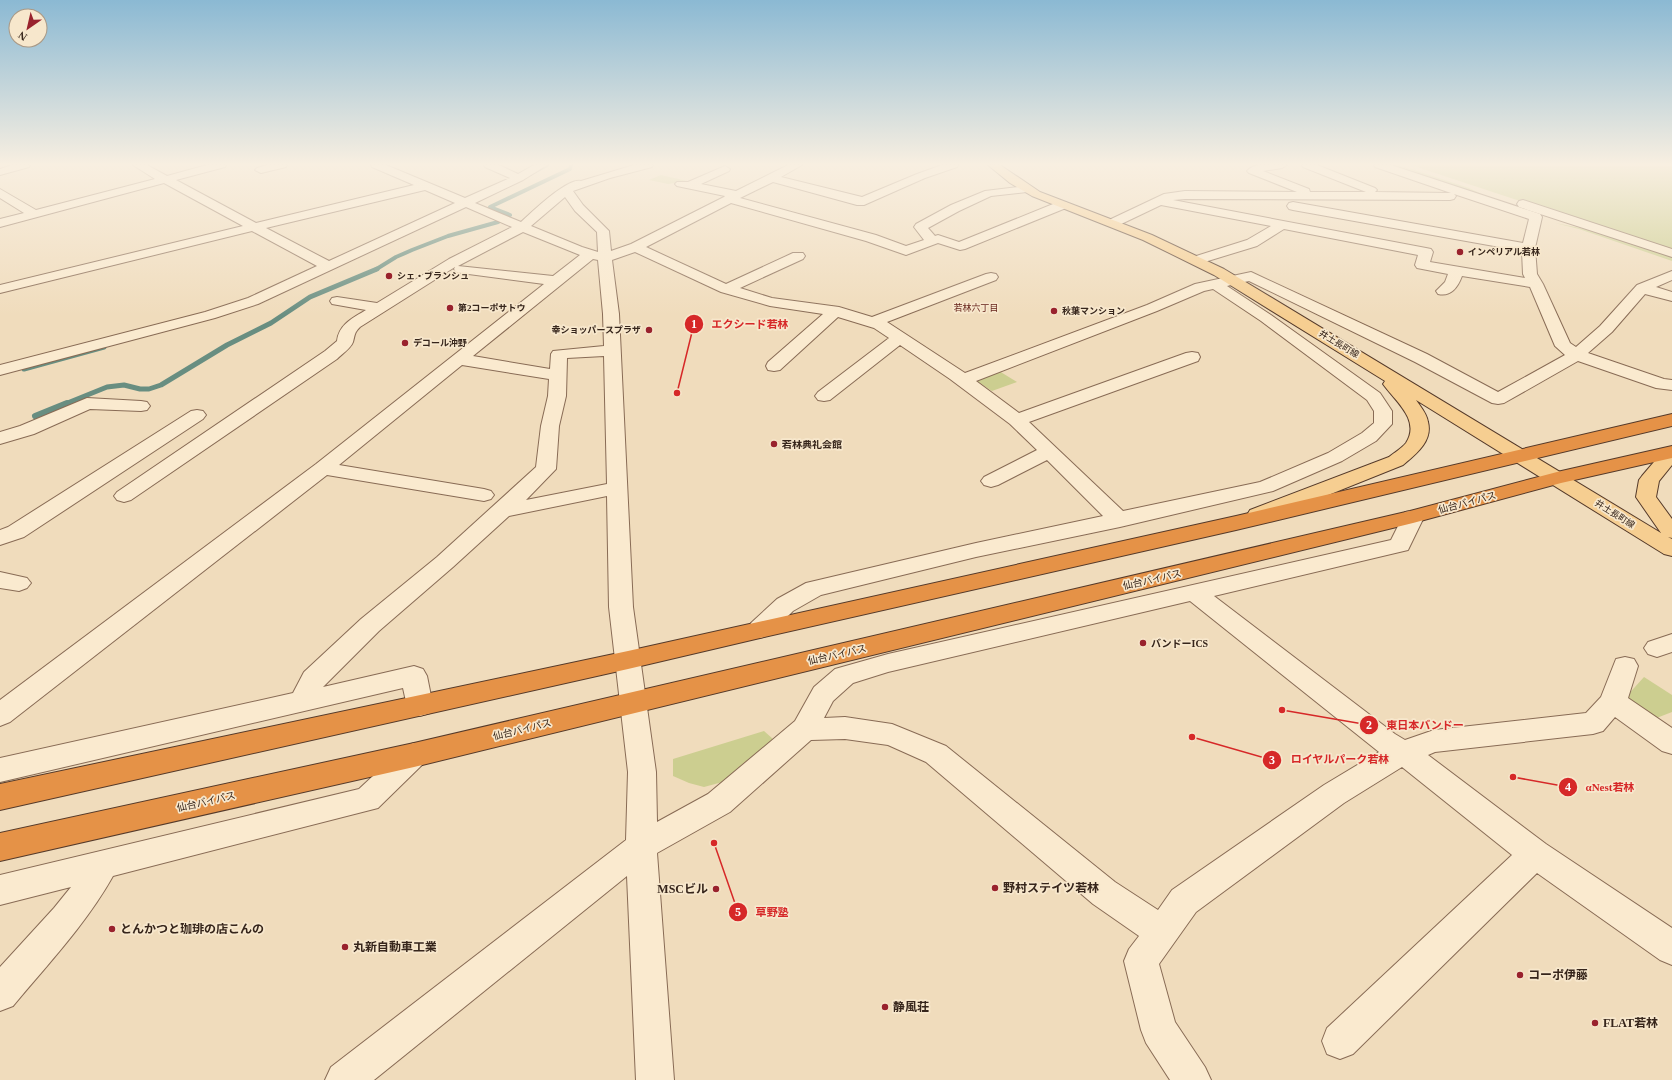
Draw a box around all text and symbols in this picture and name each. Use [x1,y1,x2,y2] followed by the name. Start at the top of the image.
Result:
[8,8,48,48] north arrow
[16,29,29,43] text: N
[1455,247,1465,257] marker: インペリアル若林
[1468,247,1540,257] place label: インペリアル若林
[384,271,394,281] marker: シェ・ブランシュ
[397,271,469,281] place label: シェ・ブランシュ
[445,303,455,313] marker: 第2コーポサトウ
[458,303,526,313] place label: 第2コーポサトウ
[953,303,999,313] district label: 若林六丁目
[1049,306,1059,316] marker: 秋葉マンション
[1062,306,1125,316] place label: 秋葉マンション
[684,312,797,335] callout: エクシード若林
[691,317,697,331] text: 1
[712,318,789,330] text: エクシード若林
[551,325,641,335] place label: 幸ショッパースプラザ
[644,325,654,335] marker: 幸ショッパースプラザ
[1317,328,1362,360] street label: 井土長町線
[413,337,467,348] place label: デコール沖野
[400,338,410,348] marker: デコール沖野
[769,439,779,449] marker: 若林典礼会館
[781,439,842,450] place label: 若林典礼会館
[1437,489,1497,516] street label: 仙台バイパス
[1593,498,1638,531] street label: 井土長町線
[1122,567,1182,592] street label: 仙台バイパス
[1138,638,1148,648] marker: バンドーICS
[1151,638,1209,649] place label: バンドーICS
[807,642,867,667] street label: 仙台バイパス
[1359,714,1472,737] callout: 東日本バンドー
[492,717,552,742] street label: 仙台バイパス
[1366,718,1372,732] text: 2
[1386,719,1464,731] text: 東日本バンドー
[1262,748,1397,771] callout: ロイヤルパーク若林
[1269,753,1275,767] text: 3
[1291,753,1389,765] text: ロイヤルパーク若林
[1558,776,1643,799] callout: αNest若林
[1565,780,1571,794] text: 4
[1586,781,1634,793] text: αNest若林
[176,789,236,814] street label: 仙台バイパス
[1003,881,1099,895] place label: 野村ステイツ若林
[657,882,708,896] place label: MSCビル
[990,883,1000,893] marker: 野村ステイツ若林
[711,884,721,894] marker: MSCビル
[728,900,797,923] callout: 草野塾
[735,905,741,919] text: 5
[756,906,789,918] text: 草野塾
[120,922,264,936] place label: とんかつと珈琲の店こんの
[107,924,117,934] marker: とんかつと珈琲の店こんの
[353,940,437,954] place label: 丸新自動車工業
[340,942,350,952] marker: 丸新自動車工業
[1528,968,1588,982] place label: コーポ伊藤
[1515,970,1525,980] marker: コーポ伊藤
[893,1000,929,1014] place label: 静風荘
[880,1002,890,1012] marker: 静風荘
[1603,1016,1658,1030] place label: FLAT若林
[1590,1018,1600,1028] marker: FLAT若林

